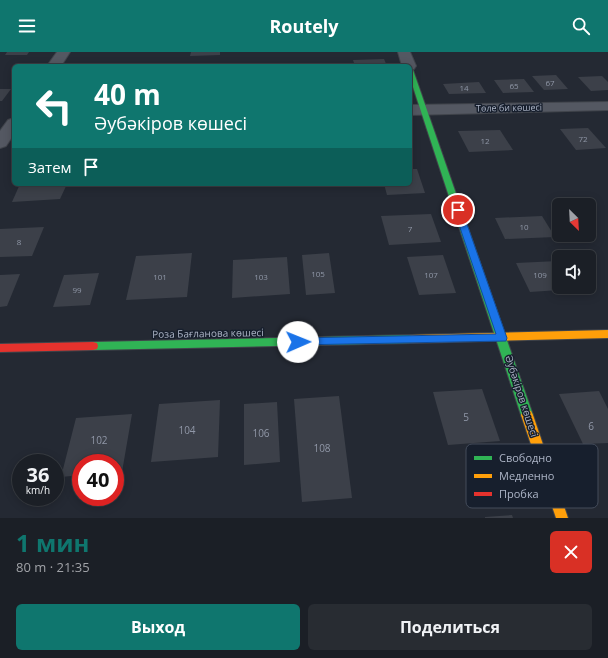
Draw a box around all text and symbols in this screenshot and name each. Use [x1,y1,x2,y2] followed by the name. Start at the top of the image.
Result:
[269,14,339,38] text: Routely
[16,15,38,37] icon: menu
[570,15,592,37] icon: search
[94,75,161,113] text: 40 m
[545,77,555,88] house number: 67
[28,80,80,132] icon: left
[509,80,519,91] house number: 65
[459,82,469,93] house number: 14
[476,100,542,115] street label: Төле би көшесі
[94,111,247,135] text: Әубәкіров көшесі
[578,133,588,144] house number: 72
[480,135,490,146] house number: 12
[80,156,102,178] icon: arrive
[28,157,72,177] text: Затем
[441,193,475,227] pin
[552,198,596,242] north arrow
[552,198,596,294] map controls
[447,199,469,221] icon: arrive
[519,221,529,232] house number: 10
[408,223,413,234] house number: 7
[17,236,22,247] house number: 8
[552,250,596,294] button: sound
[311,268,325,279] house number: 105
[424,269,438,280] house number: 107
[533,269,547,280] house number: 109
[153,271,167,282] house number: 101
[254,271,268,282] house number: 103
[72,284,82,295] house number: 99
[277,321,319,363] position arrow
[152,325,264,341] street label: Роза Бағланова көшесі
[502,353,542,439] street label: Әубәкіров көшесі
[463,410,469,424] house number: 5
[588,419,594,433] house number: 6
[178,423,196,437] house number: 104
[252,426,270,440] house number: 106
[90,433,108,447] house number: 102
[313,441,331,455] house number: 108
[466,444,598,508] legend
[499,450,552,465] text: Свободно
[72,454,124,506] speed limit sign: 40
[27,461,49,488] text: 36
[499,468,555,483] text: Медленно
[26,483,50,497] text: km/h
[499,486,539,501] text: Пробка
[16,526,89,559] text: 1 мин
[550,531,592,573] button: close
[16,558,90,576] text: 80 m · 21:35
[16,604,300,650] button: Выход
[308,604,592,650] button: Поделиться

